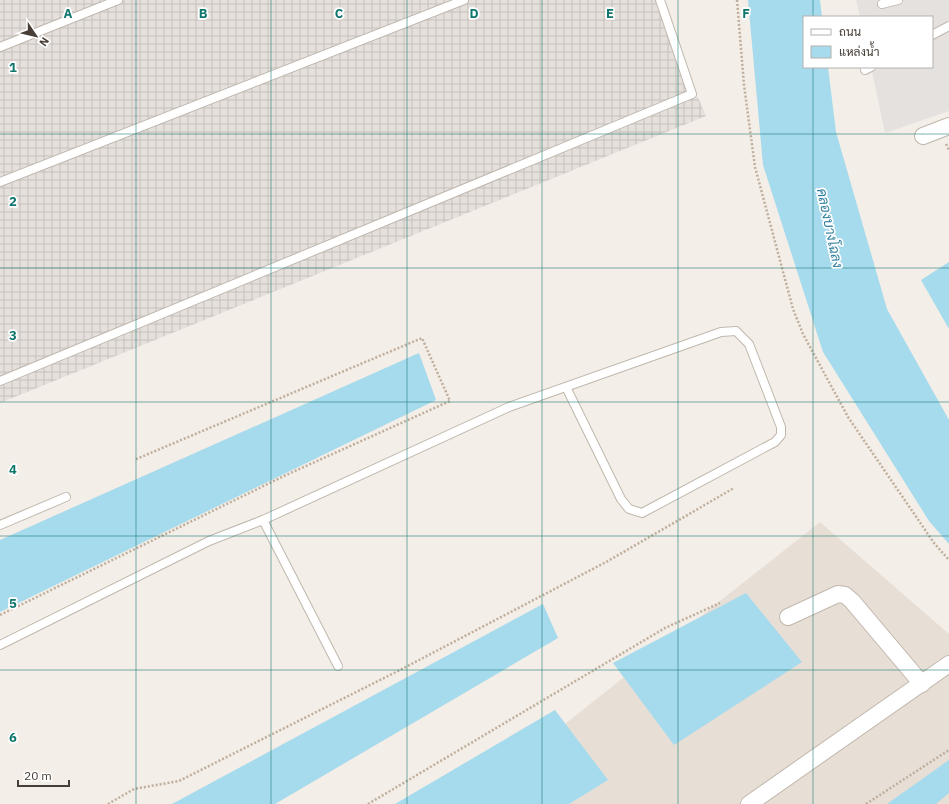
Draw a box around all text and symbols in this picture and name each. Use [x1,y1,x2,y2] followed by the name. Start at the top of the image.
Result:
[64,5,73,22] text: A
[199,5,208,22] text: B
[335,5,344,22] text: C
[469,5,479,22] text: D
[606,5,614,22] text: E
[742,5,750,22] text: F
[16,16,56,56] north arrow
[803,16,933,68] legend
[839,24,862,39] text: ถนน
[36,34,52,49] text: N
[839,41,879,59] text: แหล่งน้ำ
[9,59,17,76] text: 1
[813,186,847,270] water label: คลองบางโฉลง
[9,193,17,210] text: 2
[9,327,17,344] text: 3
[9,461,17,478] text: 4
[9,595,17,612] text: 5
[9,729,17,746] text: 6
[18,762,69,788] scale bar
[24,768,52,783] text: 20 m

